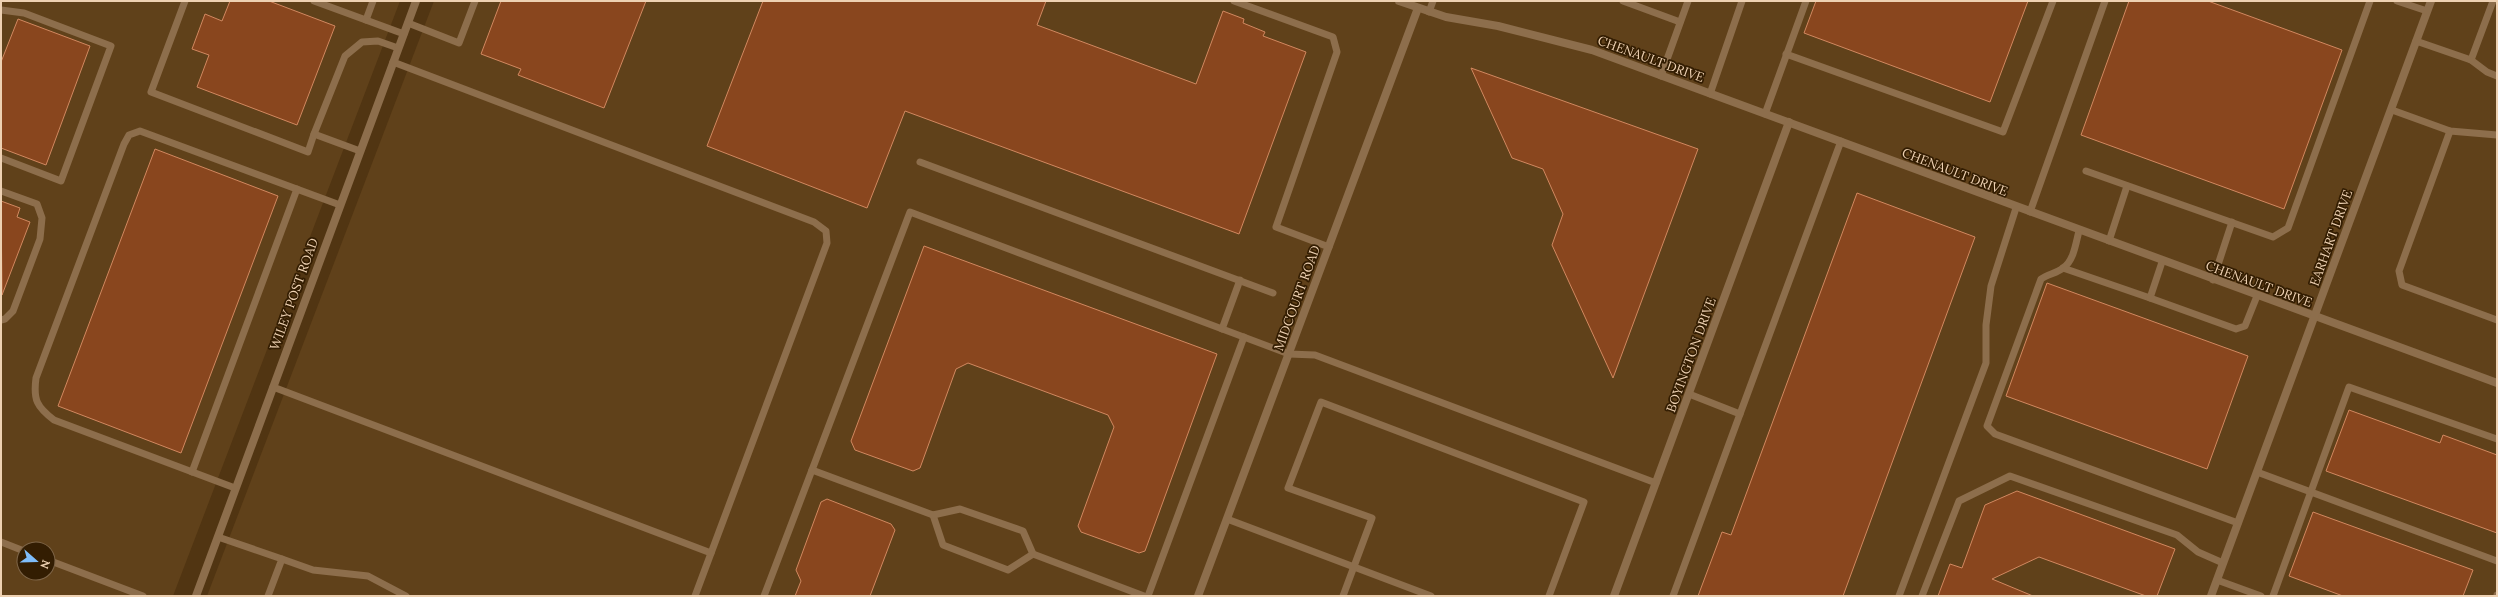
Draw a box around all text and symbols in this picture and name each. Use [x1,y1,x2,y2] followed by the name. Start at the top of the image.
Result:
[1595,32,1707,86] street label: CHENAULT DRIVE
[1900,144,2010,200] street label: CHENAULT DRIVE
[2306,188,2356,288] street label: EARHART DRIVE
[266,235,322,352] street label: WILEY POST ROAD
[1270,243,1324,353] street label: MIDCOURT ROAD
[2203,257,2315,311] street label: CHENAULT DRIVE
[1662,295,1720,415] street label: BOYINGTON DRIVE
[16,541,56,581] north arrow
[37,558,53,571] text: N

